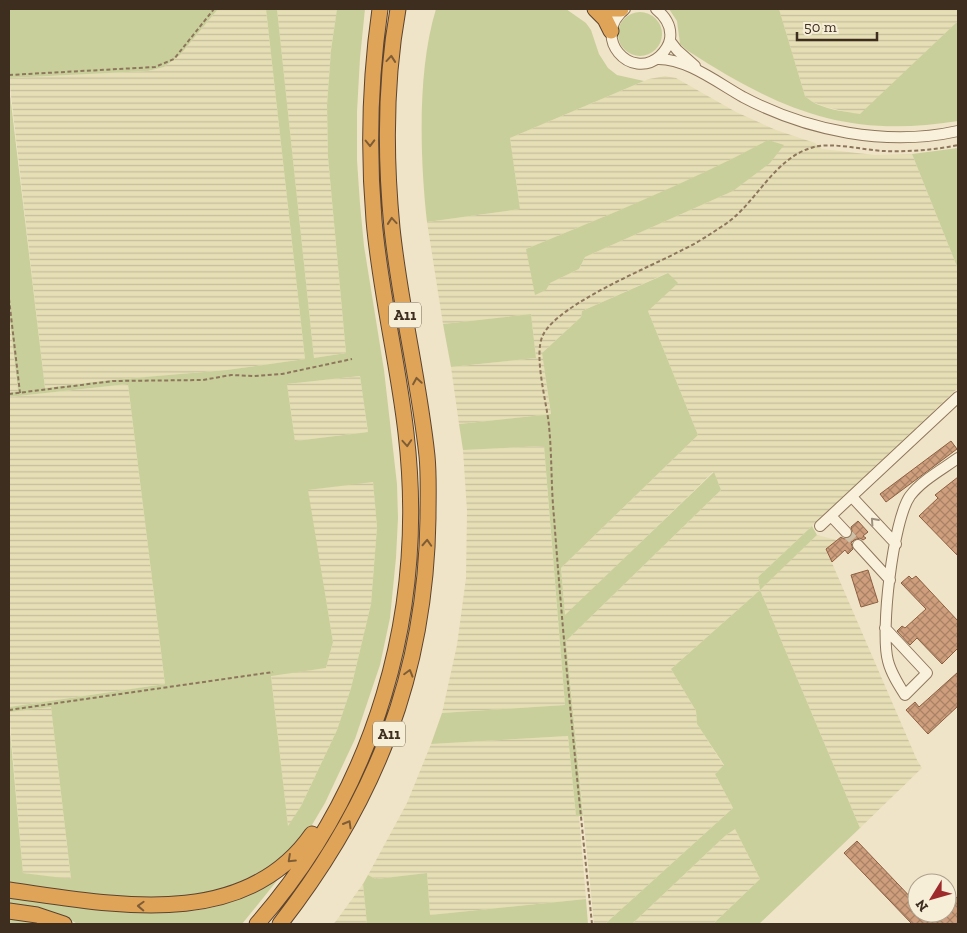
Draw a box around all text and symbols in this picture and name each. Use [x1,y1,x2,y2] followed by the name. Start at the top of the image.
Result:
[797,10,877,42] scale bar
[804,18,837,36] text: 50 m
[386,55,397,63] one-way arrow
[365,140,375,148] one-way arrow
[386,217,397,225] one-way arrow
[389,302,421,328] road number: A11
[412,377,422,386] one-way arrow
[402,440,413,448] one-way arrow
[871,517,880,526] one-way arrow
[422,539,433,547] one-way arrow
[403,670,413,678] one-way arrow
[373,722,405,746] road number: A11
[342,820,352,829] one-way arrow
[288,853,297,862] one-way arrow
[907,873,957,923] north arrow
[912,896,932,915] text: N
[136,901,144,911] one-way arrow

